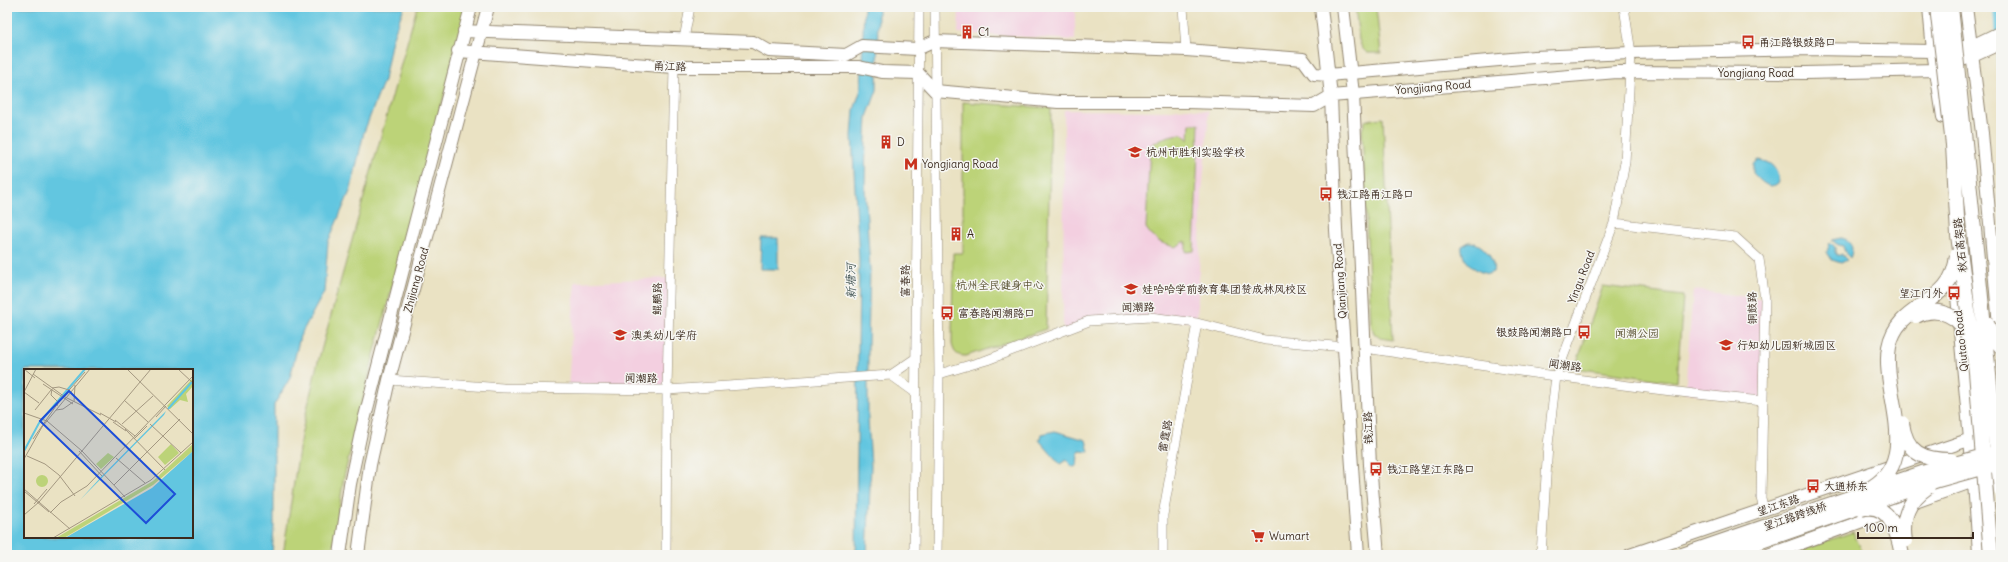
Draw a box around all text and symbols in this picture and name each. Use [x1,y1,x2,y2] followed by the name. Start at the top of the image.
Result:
[959,24,975,40] building icon: C1
[978,25,989,39] place label: C1
[1740,34,1756,50] bus stop icon: 甬江路银鼓路口
[1759,35,1836,49] place label: 甬江路银鼓路口
[653,58,687,74] street label: 甬江路
[1718,66,1795,80] street label: Yongjiang Road
[1394,77,1472,97] street label: Yongjiang Road
[878,134,894,150] building icon: D
[897,135,905,149] place label: D
[1127,144,1143,160] school or university icon: 杭州市胜利实验学校
[1146,145,1245,159] place label: 杭州市胜利实验学校
[903,156,919,172] metro station icon: Yongjiang Road
[922,157,999,171] place label: Yongjiang Road
[1318,186,1334,202] bus stop icon: 钱江路甬江路口
[1337,187,1414,201] place label: 钱江路甬江路口
[1950,217,1970,273] street label: 秋石高架路
[948,226,964,242] building icon: A
[967,227,974,241] place label: A
[1330,242,1350,319] street label: Qianjiang Road
[401,245,432,314] street label: Zhijiang Road
[1564,248,1598,306] street label: Yingu Road
[843,261,858,299] water label: 新塘河
[898,265,912,298] street label: 富春路
[956,278,1044,292] park label: 杭州全民健身中心
[1123,281,1139,297] school or university icon: 娃哈哈学前教育集团赞成林风校区
[650,282,664,316] street label: 鲲鹏路
[1142,282,1307,296] place label: 娃哈哈学前教育集团赞成林风校区
[1946,285,1962,301] bus stop icon: 望江门外
[1899,286,1943,300] place label: 望江门外
[1745,291,1759,325] street label: 铜鼓路
[1121,300,1155,314] street label: 闻潮路
[939,305,955,321] bus stop icon: 富春路闻潮路口
[958,306,1035,320] place label: 富春路闻潮路口
[1951,309,1971,372] street label: Qiutao Road
[1576,324,1592,340] bus stop icon: 银鼓路闻潮路口
[1496,325,1573,339] place label: 银鼓路闻潮路口
[1615,326,1659,340] park label: 闻潮公园
[612,327,628,343] school or university icon: 澳美幼儿学府
[631,328,697,342] place label: 澳美幼儿学府
[1718,337,1734,353] school or university icon: 行知幼儿园新城园区
[1737,338,1836,352] place label: 行知幼儿园新城园区
[1548,356,1582,374] street label: 闻潮路
[24,369,193,538] inset map
[624,371,658,385] street label: 闻潮路
[1360,411,1376,445] street label: 钱江路
[1155,419,1175,453] street label: 雷霆路
[1368,461,1384,477] bus stop icon: 钱江路望江东路口
[1387,462,1475,476] place label: 钱江路望江东路口
[1805,478,1821,494] bus stop icon: 大通桥东
[1824,479,1868,493] place label: 大通桥东
[1755,491,1801,519] street label: 望江东路
[1762,499,1828,533] street label: 望江路跨线桥
[1858,514,1973,540] scale bar
[1864,520,1898,535] text: 100 m
[1250,528,1266,544] supermarket icon: Wumart
[1269,529,1310,543] place label: Wumart

